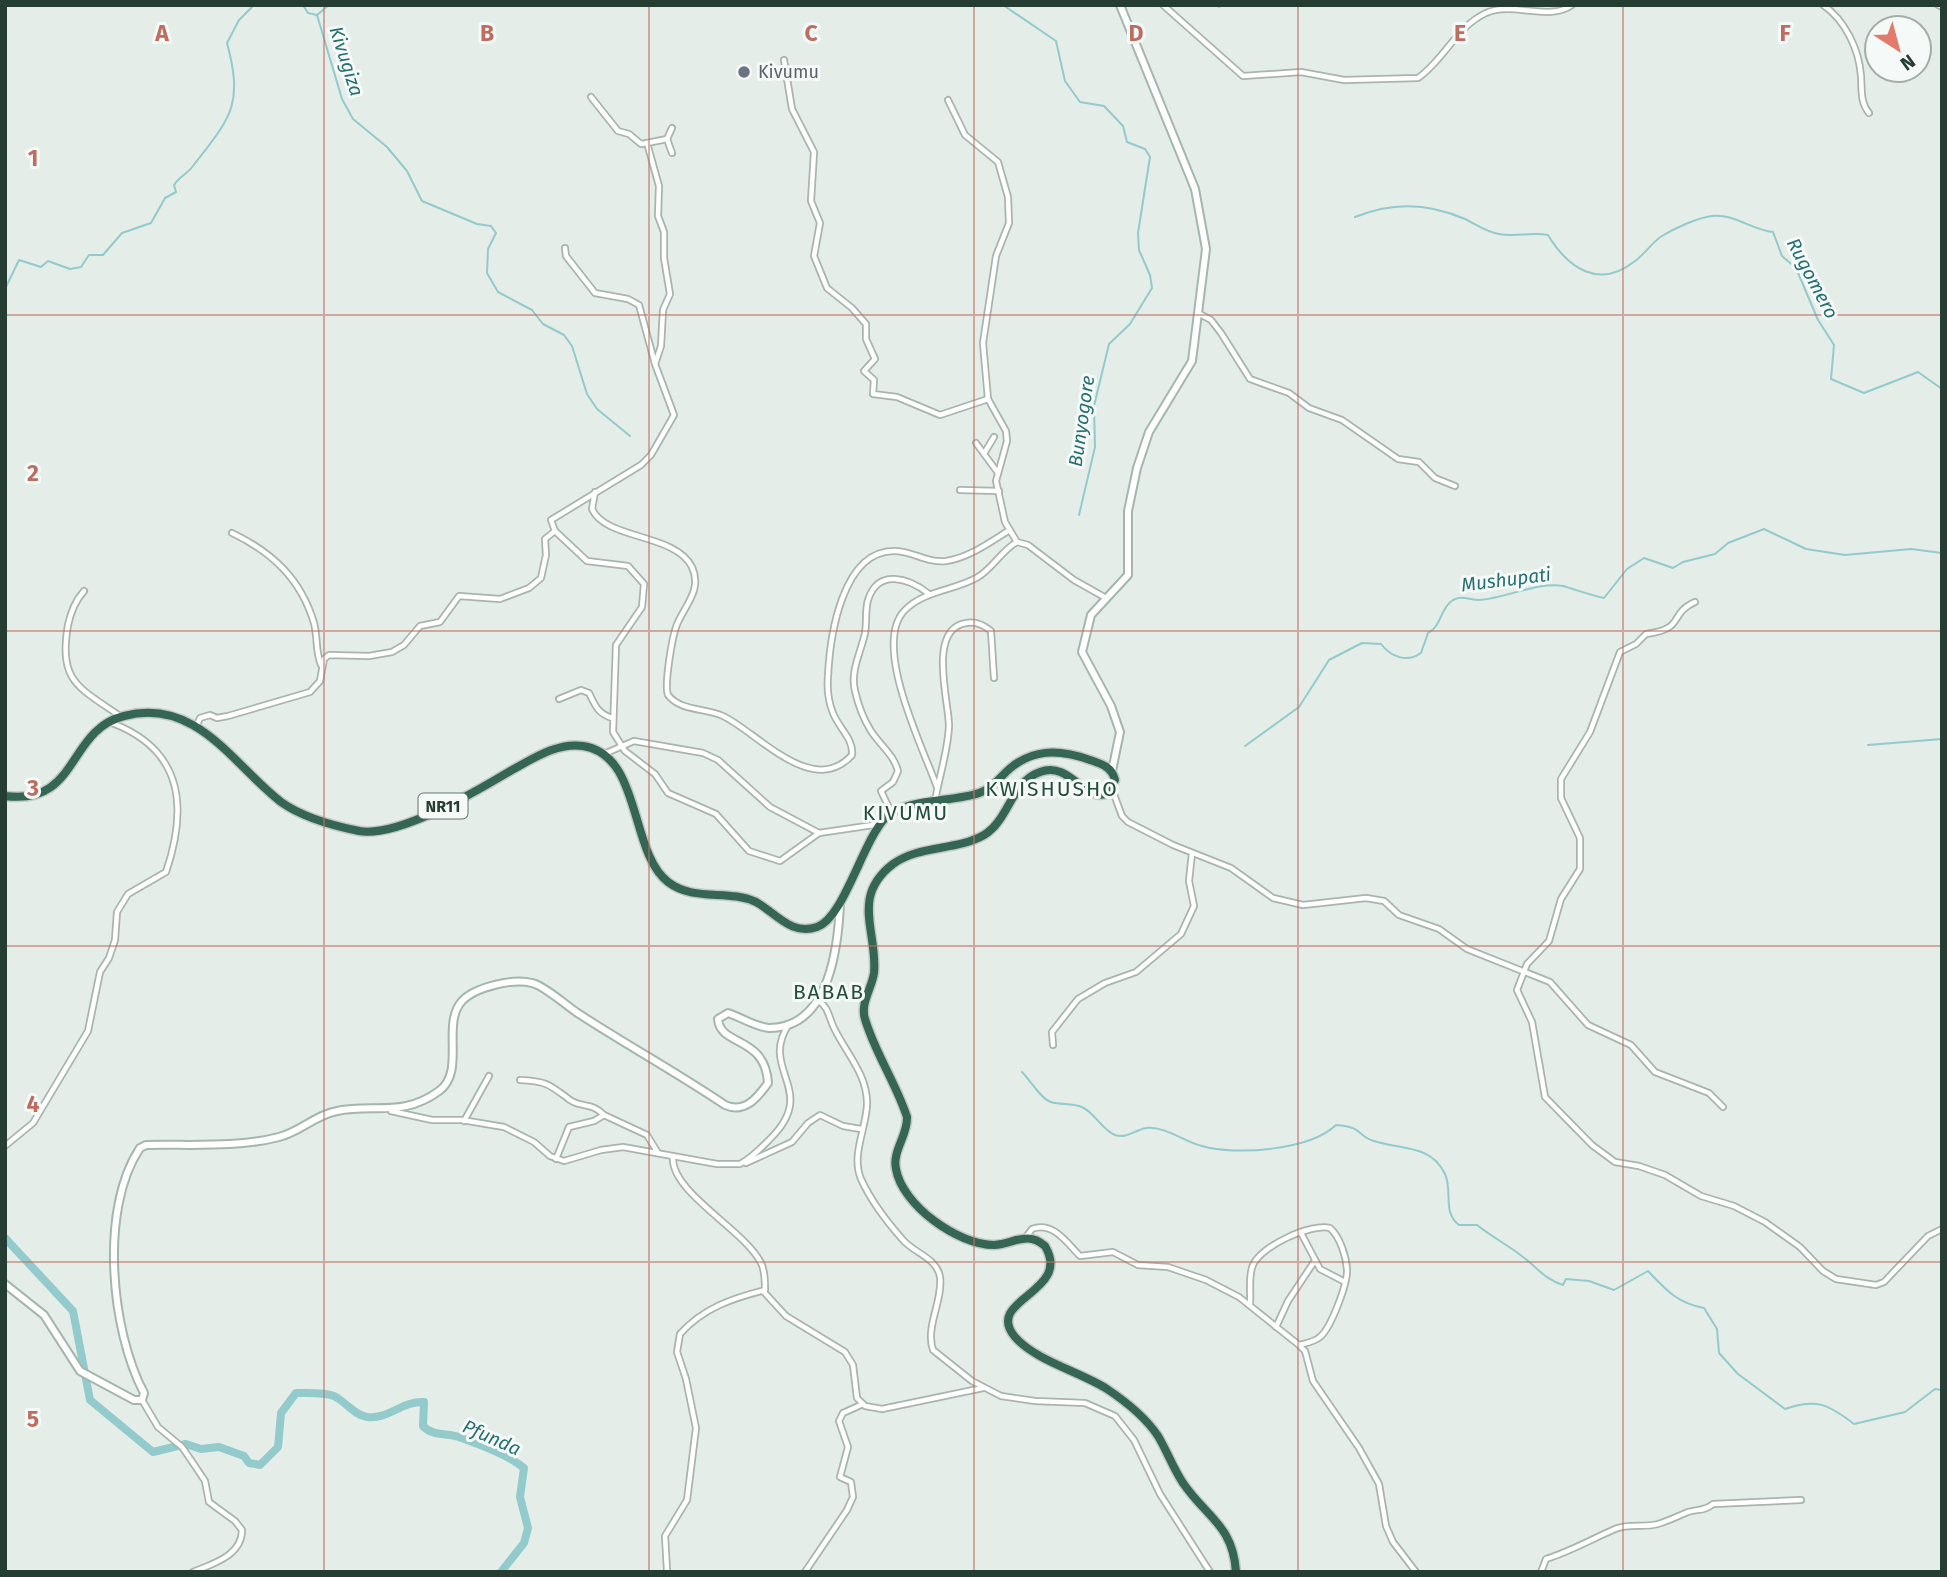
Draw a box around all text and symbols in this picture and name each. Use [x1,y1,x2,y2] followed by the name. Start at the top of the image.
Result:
[1863,14,1933,84] north arrow
[154,19,169,47] text: A
[480,19,494,47] text: B
[804,19,818,47] text: C
[1129,19,1144,47] text: D
[1454,19,1466,47] text: E
[1779,19,1791,47] text: F
[325,23,369,99] water label: Kivugiza
[1896,49,1920,75] text: N
[758,61,819,83] place label: Kivumu
[736,64,752,80] marker: Kivumu
[28,144,38,172] text: 1
[1782,234,1843,322] water label: Rugomero
[1064,374,1099,468] water label: Bunyogore
[27,459,39,487] text: 2
[1460,563,1553,596] water label: Mushupati
[26,774,39,802] text: 3
[985,776,1119,802] district label: KWISHUSHO
[418,793,467,818] road number: NR11
[863,800,949,826] district label: KIVUMU
[793,979,865,1005] district label: BABAB
[27,1090,40,1118] text: 4
[27,1405,39,1433] text: 5
[459,1415,524,1460] water label: Pfunda

